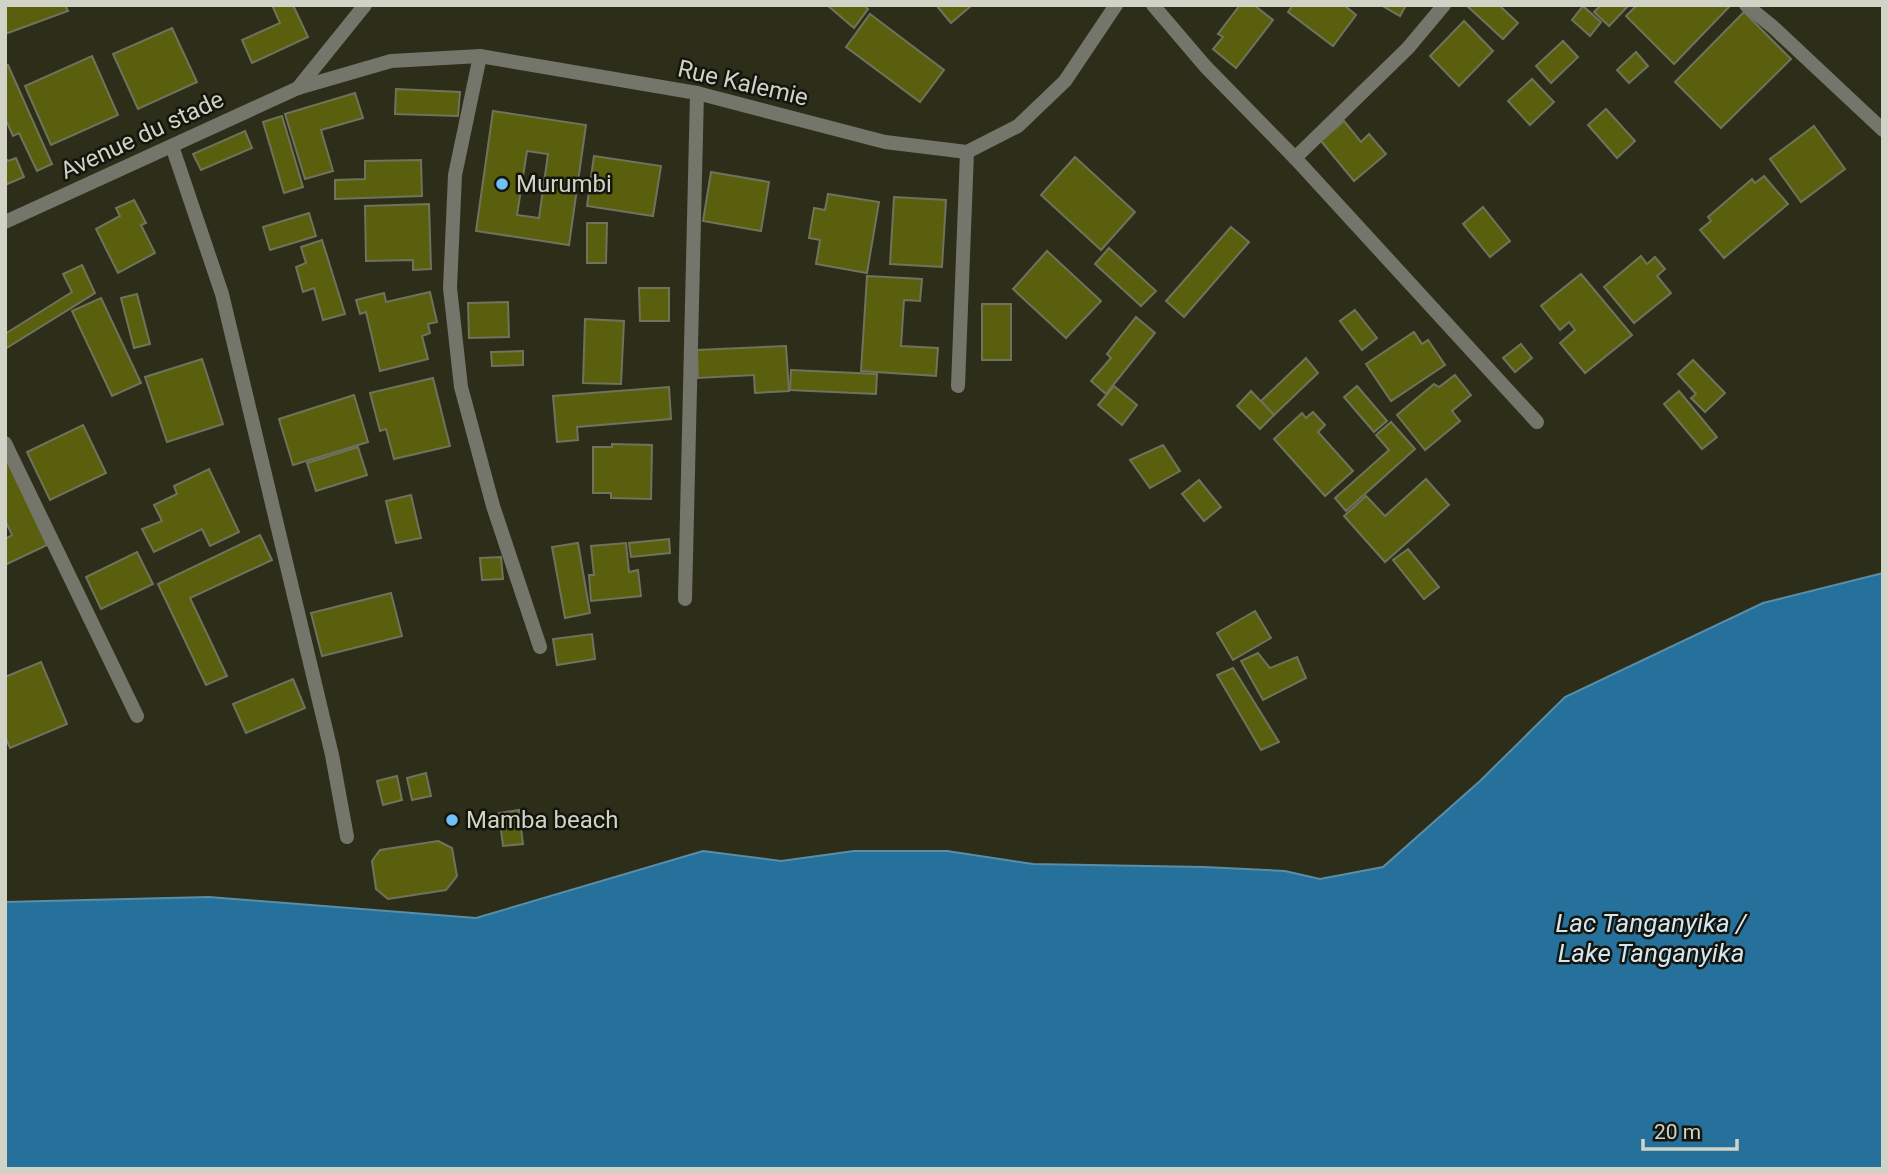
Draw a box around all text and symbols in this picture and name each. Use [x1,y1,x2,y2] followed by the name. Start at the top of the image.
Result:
[675,54,811,112] street label: Rue Kalemie
[56,85,228,185] street label: Avenue du stade
[516,170,612,198] place label: Murumbi
[494,176,510,192] marker: Murumbi
[466,806,619,834] place label: Mamba beach
[444,812,460,828] marker: Mamba beach
[1556,908,1748,968] water label: Lac Tanganyika / Lake Tanganyika
[1643,1108,1738,1152] scale bar
[1654,1120,1701,1144] text: 20 m

